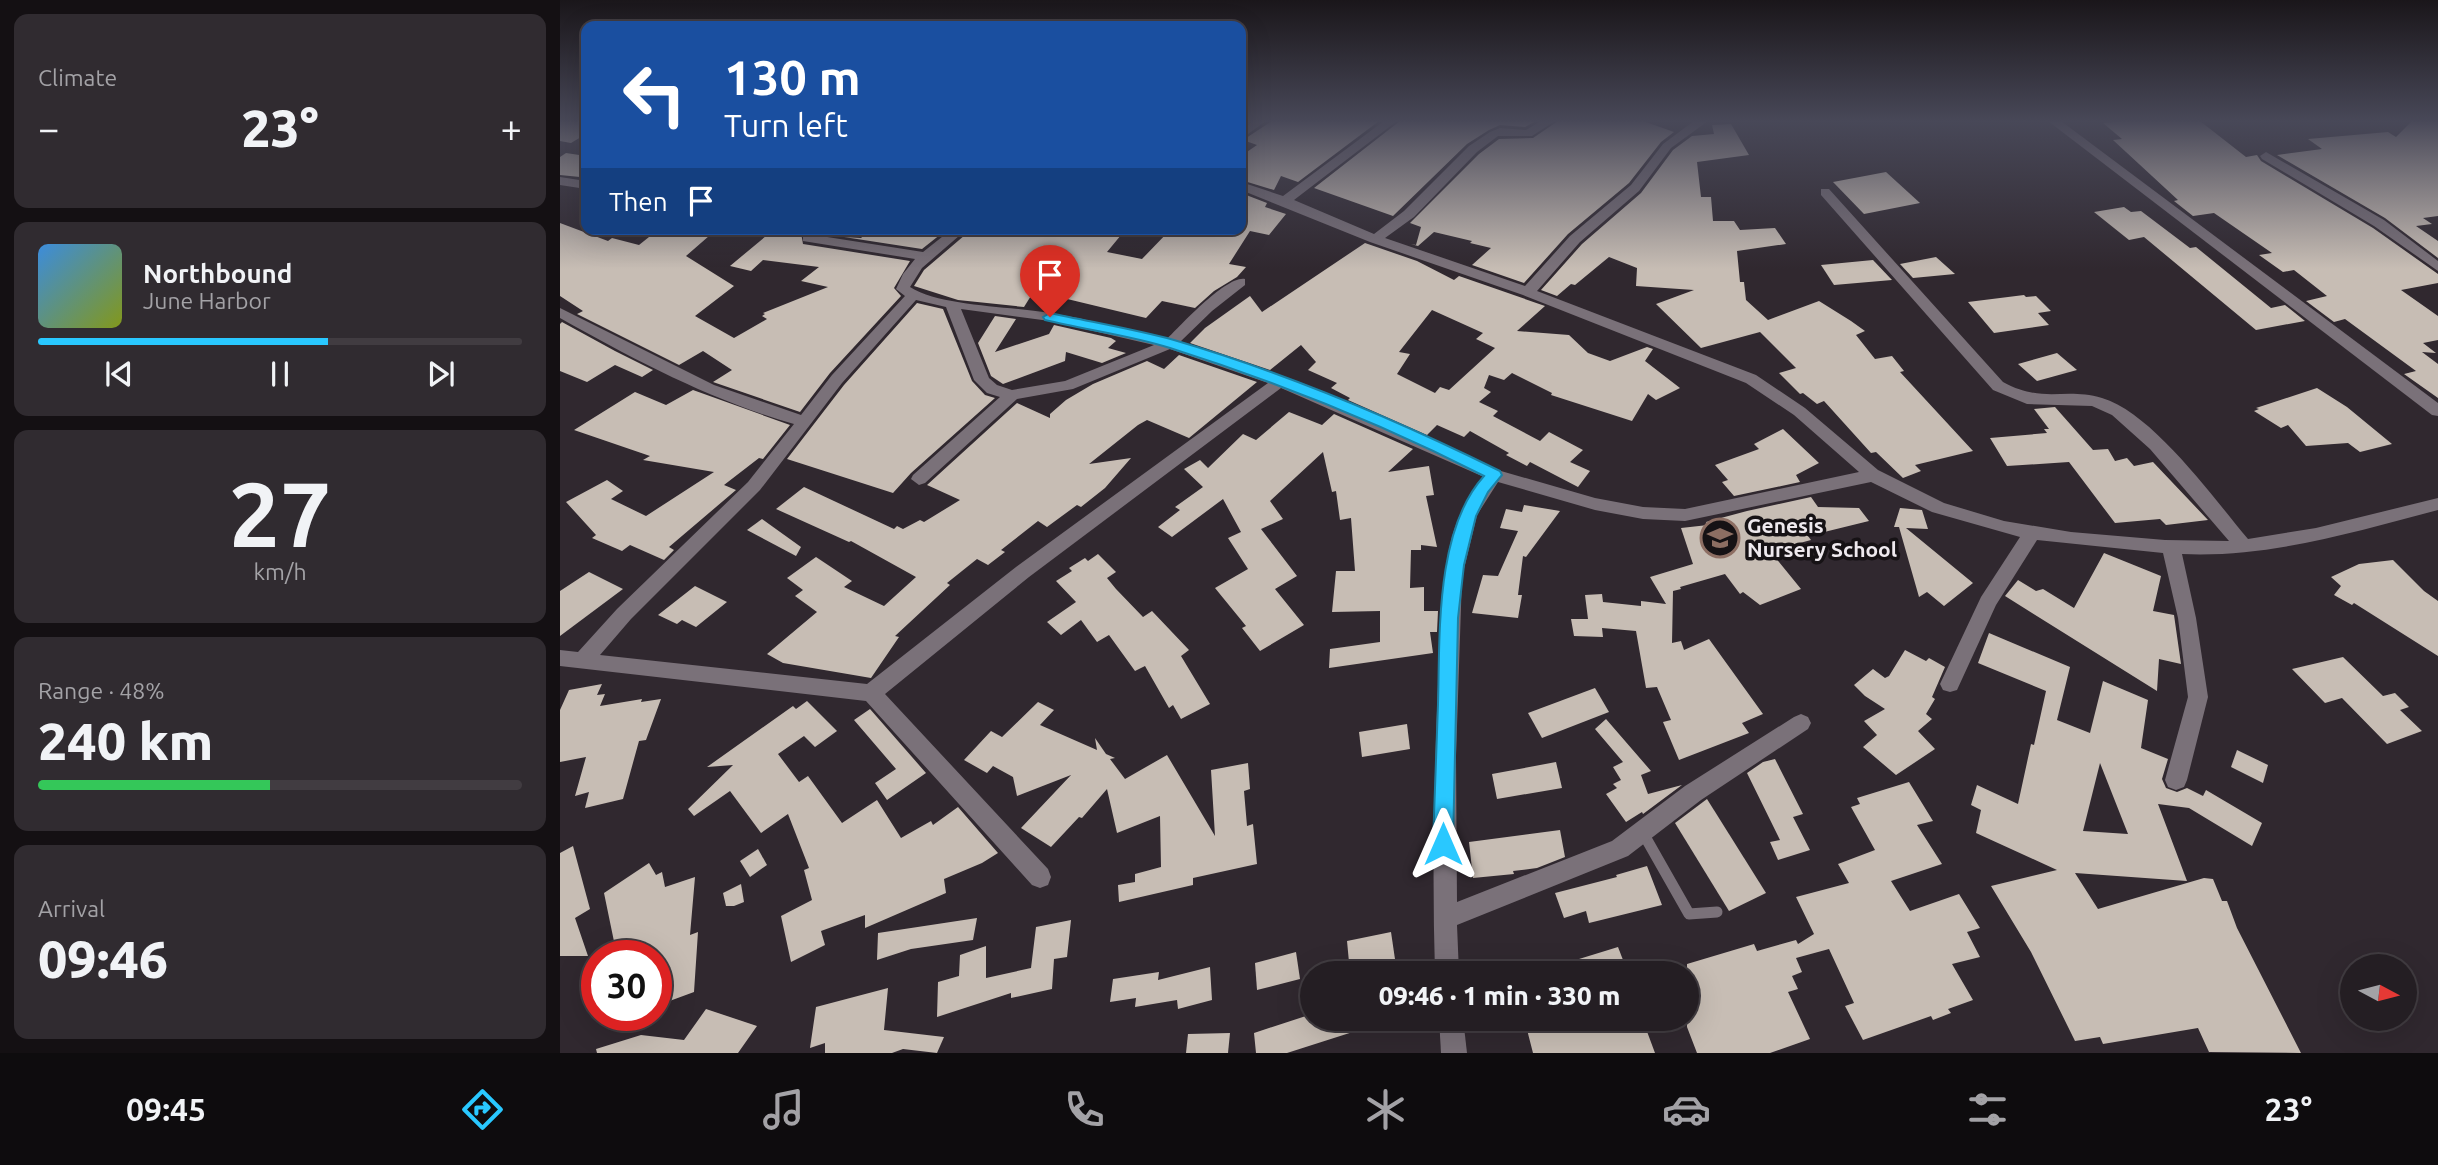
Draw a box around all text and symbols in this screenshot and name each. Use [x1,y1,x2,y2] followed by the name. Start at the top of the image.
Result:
[609,49,700,140] icon: left
[724,49,861,104] text: 130 m
[38,65,117,90] text: Climate
[241,99,319,157] text: 23°
[38,107,59,149] text: −
[501,107,522,149] text: +
[724,107,848,143] text: Turn left
[682,182,720,220] icon: arrive
[609,187,668,216] text: Then
[1020,245,1080,317] pin
[1031,256,1069,294] icon: arrive
[143,259,292,288] text: Northbound
[143,288,271,313] text: June Harbor
[100,355,138,393] icon: previous
[261,355,299,393] icon: pause
[422,355,460,393] icon: next
[229,462,331,564] text: 27
[1747,513,1897,561] place label: Genesis Nursery School
[1699,517,1741,559] school or university icon: Genesis Nursery School
[253,559,307,584] text: km/h
[38,678,165,703] text: Range · 48%
[38,712,213,770] text: 240 km
[1406,807,1480,881] position arrow
[38,896,105,921] text: Arrival
[38,930,168,988] text: 09:46
[581,940,672,1031] speed limit sign: 30
[2340,954,2417,1031] north arrow
[2340,954,2417,1031] map controls
[1379,981,1620,1010] text: 09:46 · 1 min · 330 m
[458,1085,507,1134] icon: directions
[759,1085,808,1134] icon: music
[1060,1085,1109,1134] icon: phone
[1361,1085,1410,1134] icon: climate
[1662,1085,1711,1134] icon: car
[1963,1085,2012,1134] icon: filters
[126,1091,206,1127] text: 09:45
[2265,1091,2312,1127] text: 23°

